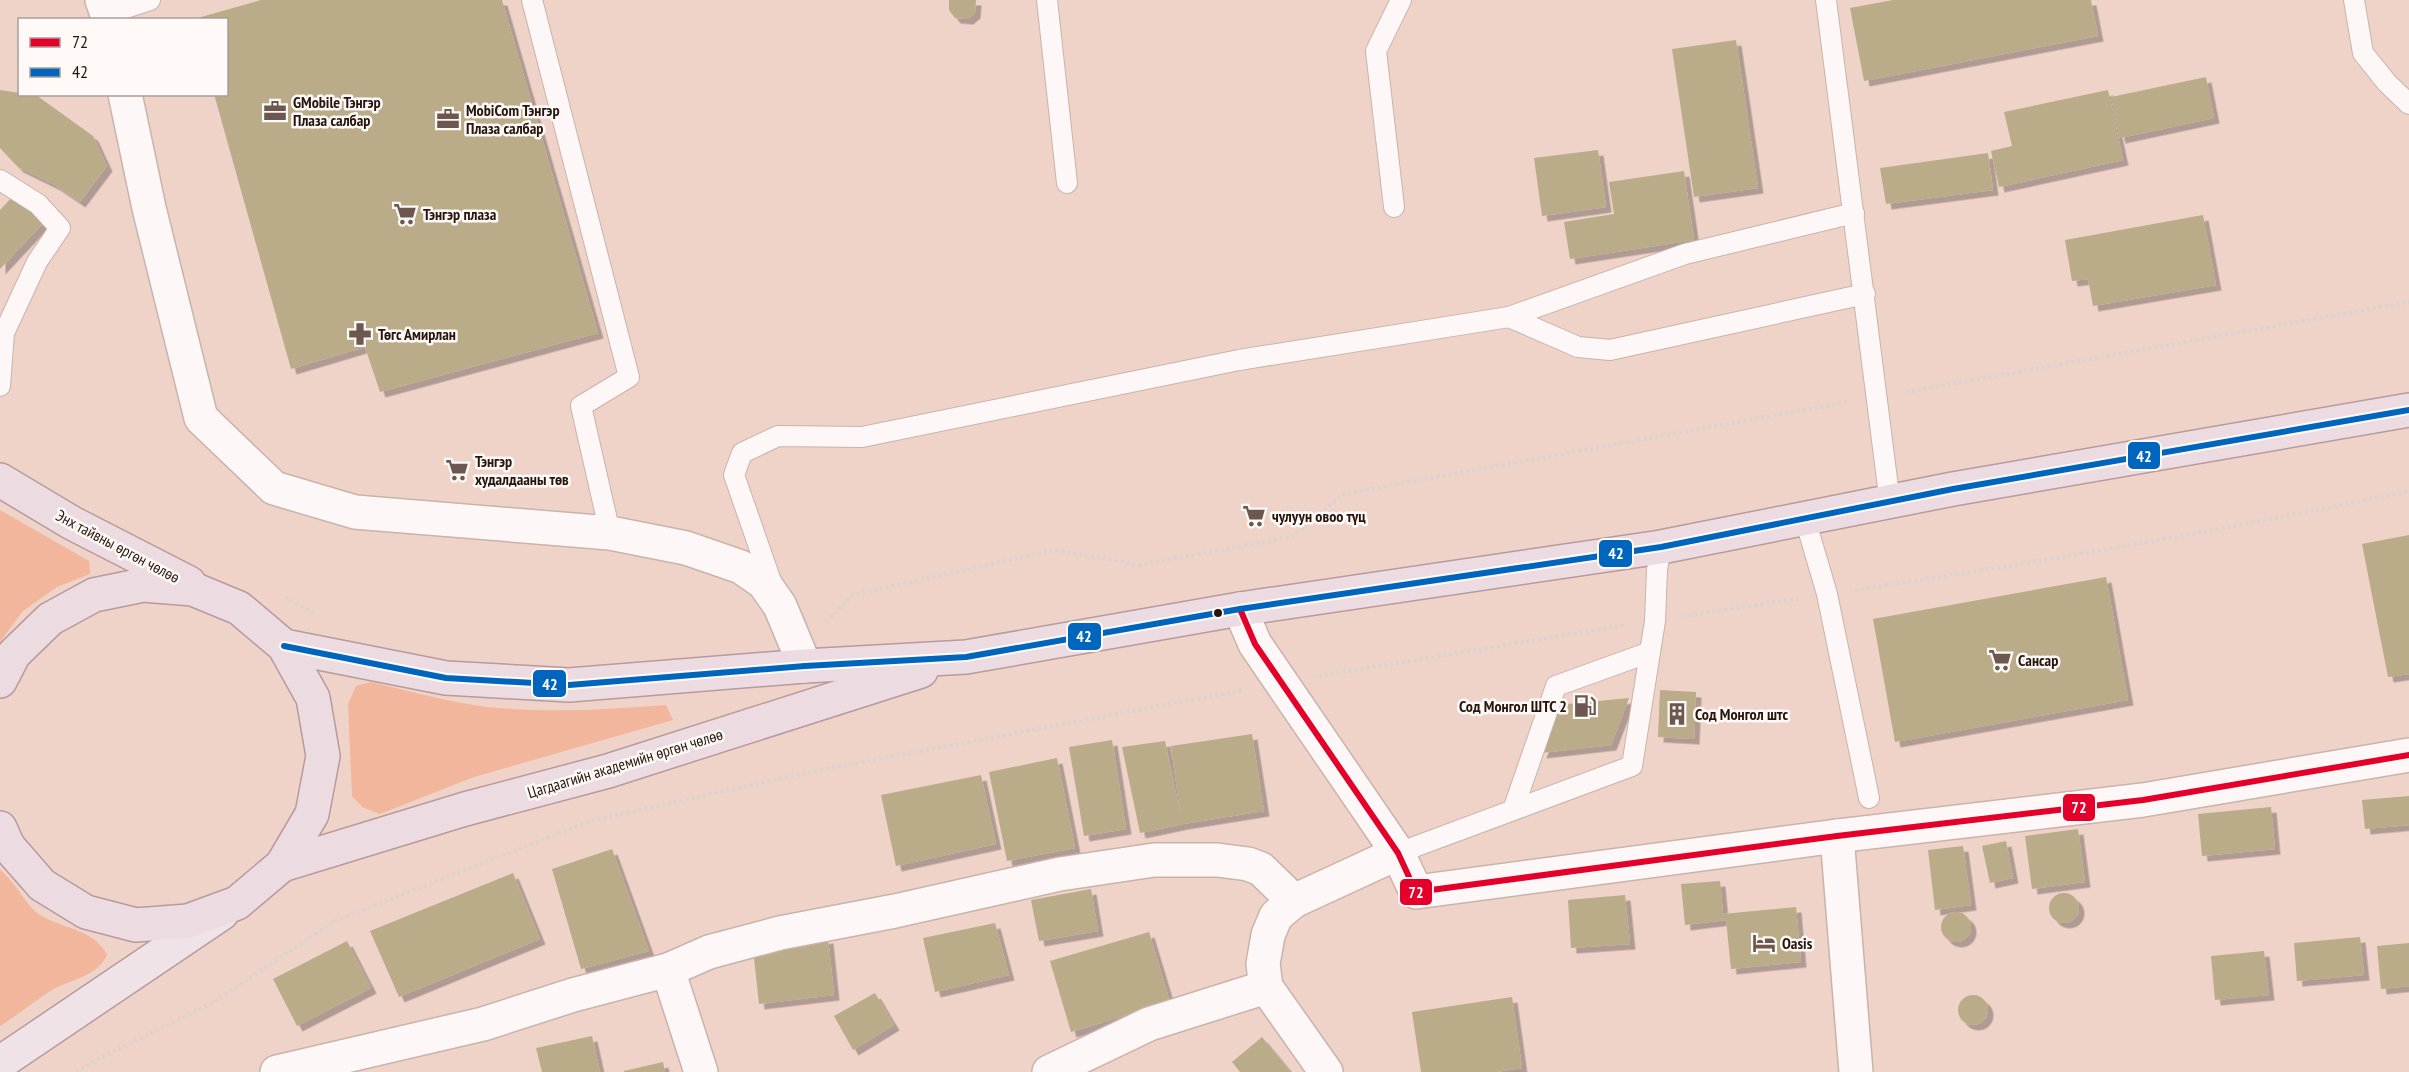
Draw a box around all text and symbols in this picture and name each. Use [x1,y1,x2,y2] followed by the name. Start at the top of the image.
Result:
[18,18,228,96] legend
[72,30,88,53] text: 72
[72,60,88,83] text: 42
[293,92,381,130] place label: GMobile Тэнгэр Плаза салбар
[262,98,288,124] office icon: GMobile Тэнгэр Плаза салбар
[466,100,560,138] place label: MobiCom Тэнгэр Плаза салбар
[435,106,461,132] office icon: MobiCom Тэнгэр Плаза салбар
[392,201,418,227] supermarket icon: Тэнгэр плаза
[423,204,497,224] place label: Тэнгэр плаза
[347,321,373,347] pharmacy icon: Төгс Амирлан
[378,324,456,344] place label: Төгс Амирлан
[2127,441,2161,470] line badge: 42
[2136,446,2152,466] text: 42
[475,451,569,489] place label: Тэнгэр худалдааны төв
[444,457,470,483] supermarket icon: Тэнгэр худалдааны төв
[1241,503,1267,529] supermarket icon: чулуун овоо түц
[53,505,183,587] street label: Энх тайвны өргөн чөлөө
[1272,506,1366,526] place label: чулуун овоо түц
[1598,539,1633,568] line badge: 42
[1608,543,1624,563] text: 42
[1212,607,1224,619] unlabelled marker
[1067,622,1102,651] line badge: 42
[1076,626,1092,646] text: 42
[1987,647,2013,673] supermarket icon: Сансар
[2018,650,2058,670] place label: Сансар
[532,669,567,698] line badge: 42
[542,674,558,694] text: 42
[1572,693,1598,719] fuel station icon: Сод Монгол ШТС 2
[1459,696,1567,716] place label: Сод Монгол ШТС 2
[1664,701,1690,727] building icon: Сод Монгол штс
[1695,704,1788,724] place label: Сод Монгол штс
[525,724,725,802] street label: Цагдаагийн академийн өргөн чөлөө
[2062,793,2096,822] line badge: 72
[2071,797,2087,817] text: 72
[1399,878,1433,906] line badge: 72
[1408,882,1424,902] text: 72
[1751,930,1777,956] hotel icon: Oasis
[1782,933,1813,953] place label: Oasis

